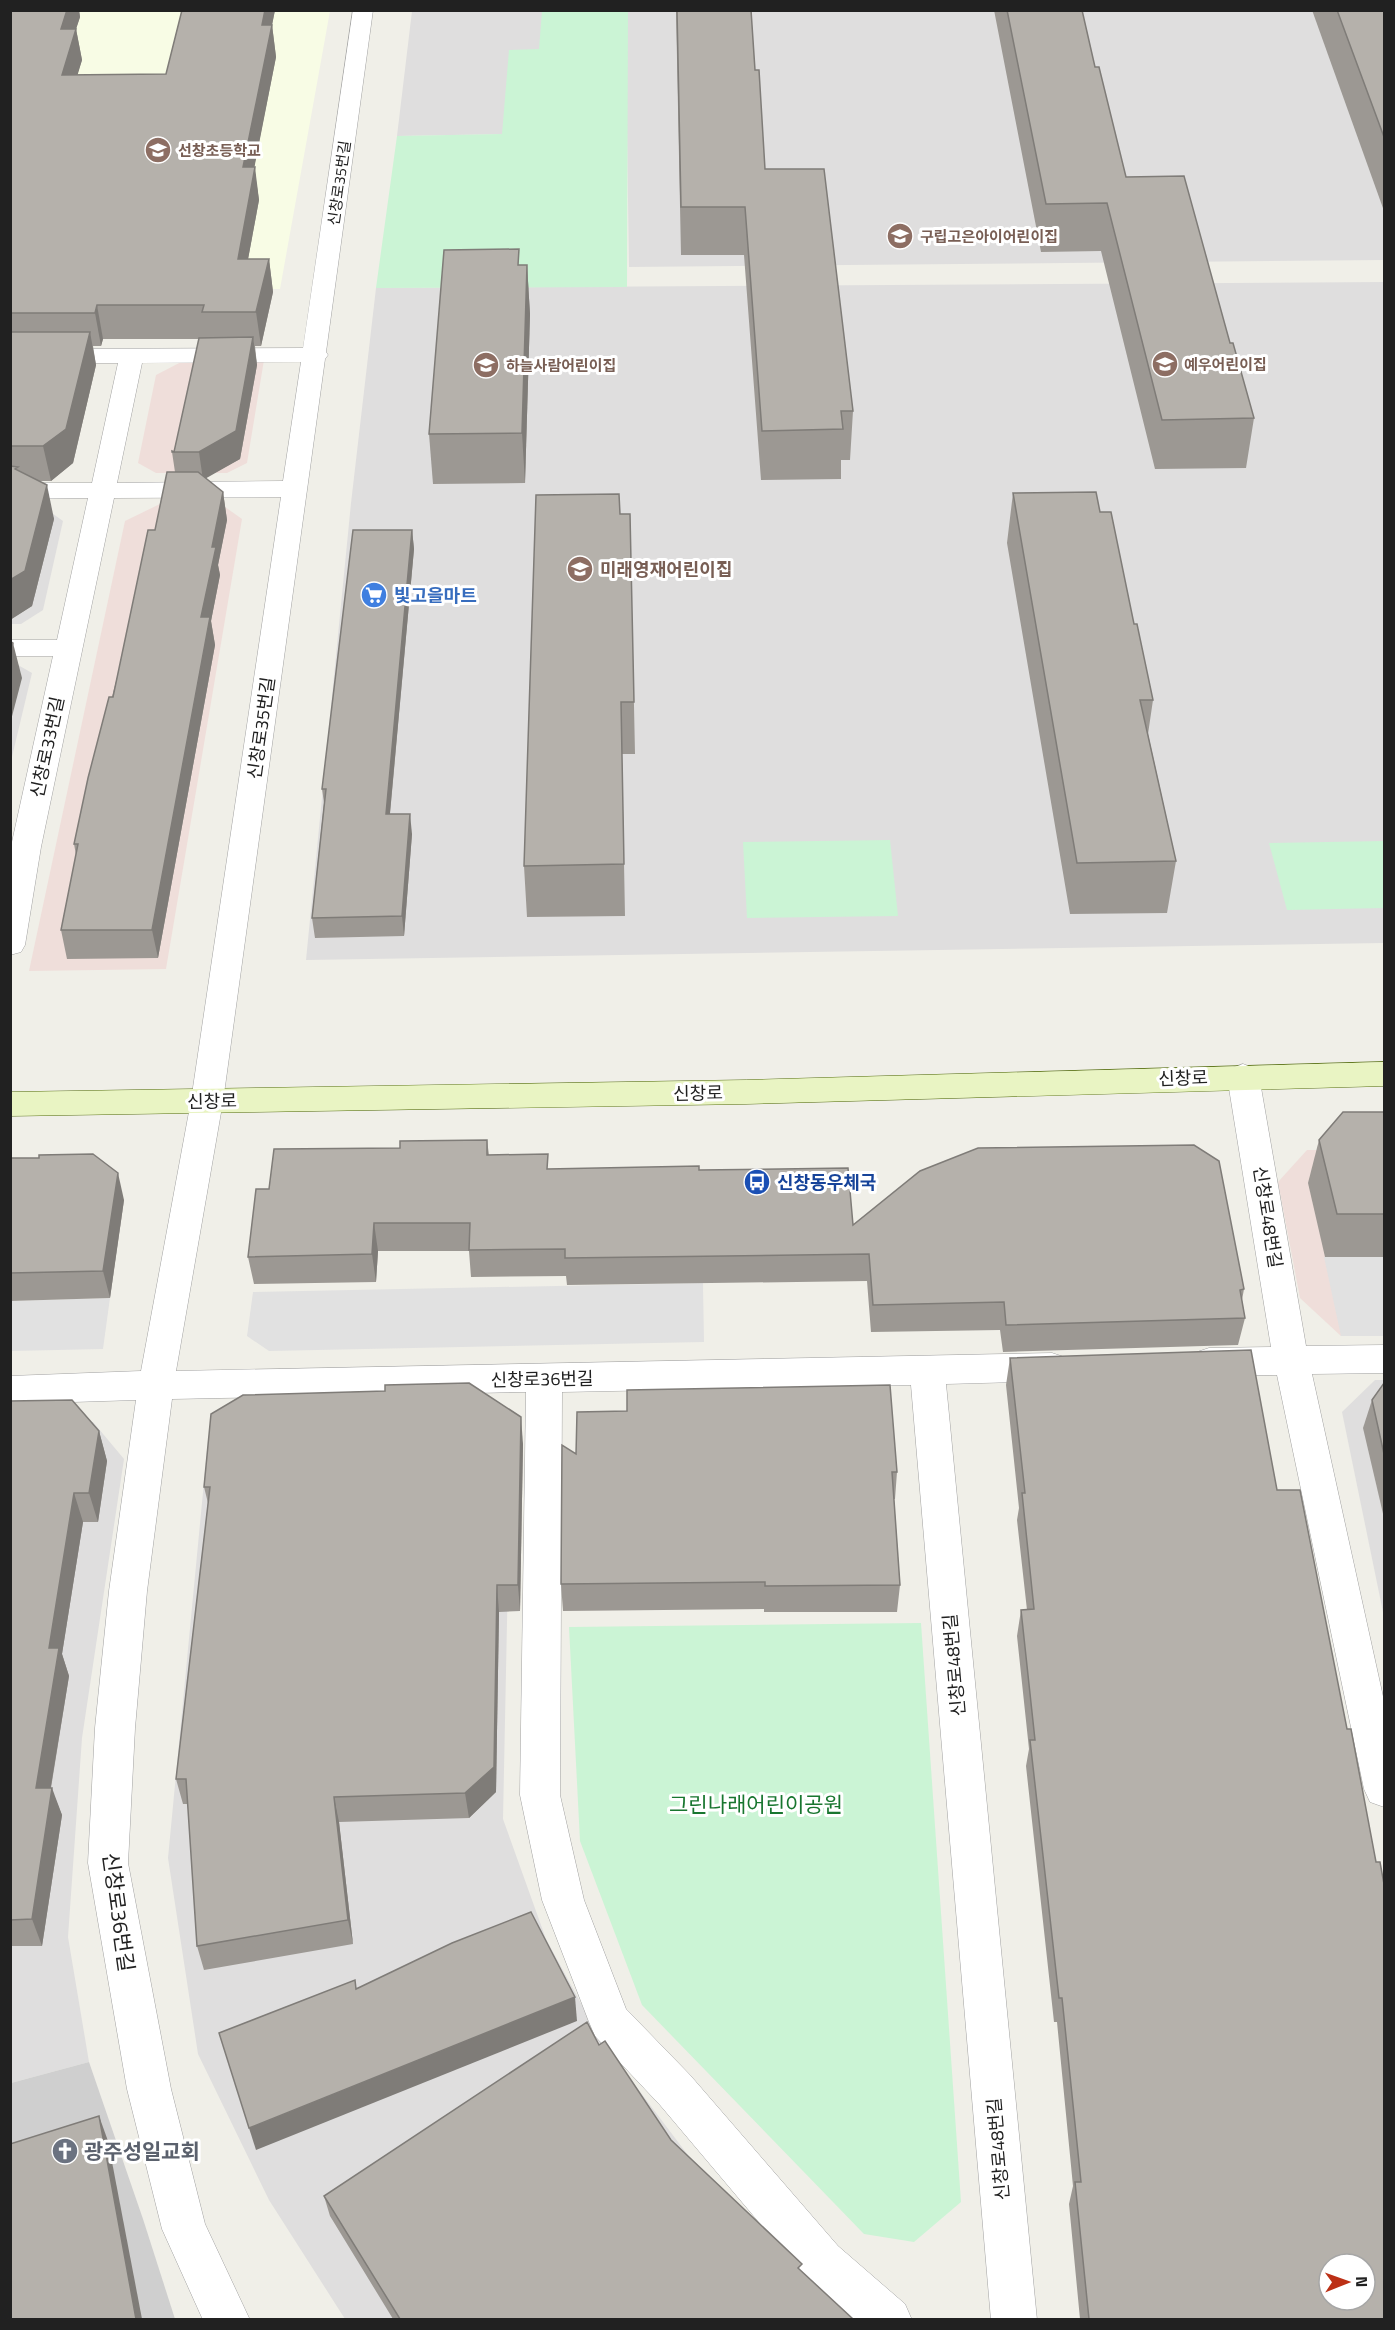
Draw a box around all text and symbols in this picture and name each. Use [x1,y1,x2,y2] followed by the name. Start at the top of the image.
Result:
[143,135,173,165] school or university icon: 선창초등학교
[178,139,261,162] place label: 선창초등학교
[322,139,356,227] street label: 신창로35번길
[885,221,915,251] school or university icon: 구립고은아이어린이집
[920,225,1058,248] place label: 구립고은아이어린이집
[1150,349,1180,379] school or university icon: 예우어린이집
[471,350,501,380] school or university icon: 하늘사람어린이집
[1184,353,1267,376] place label: 예우어린이집
[506,354,616,377] place label: 하늘사람어린이집
[565,554,595,584] school or university icon: 미래영재어린이집
[600,556,732,583] place label: 미래영재어린이집
[359,580,389,610] supermarket icon: 빛고을마트
[394,582,477,609] place label: 빛고을마트
[240,675,282,781] street label: 신창로35번길
[23,694,71,800] street label: 신창로33번길
[1158,1064,1208,1092] street label: 신창로
[673,1079,723,1107] street label: 신창로
[187,1087,237,1115] street label: 신창로
[1247,1164,1289,1270] street label: 신창로48번길
[742,1167,772,1197] bus stop icon: 신창동우체국
[777,1169,876,1196] place label: 신창동우체국
[490,1365,594,1393] street label: 신창로36번길
[936,1613,972,1717] street label: 신창로48번길
[669,1788,843,1820] park label: 그린나래어린이공원
[95,1850,143,1974] street label: 신창로36번길
[980,2097,1016,2201] street label: 신창로48번길
[84,2135,200,2167] place label: 광주성일교회
[50,2136,80,2166] church icon: 광주성일교회
[1317,2252,1377,2312] north arrow
[1350,2276,1374,2287] text: N

